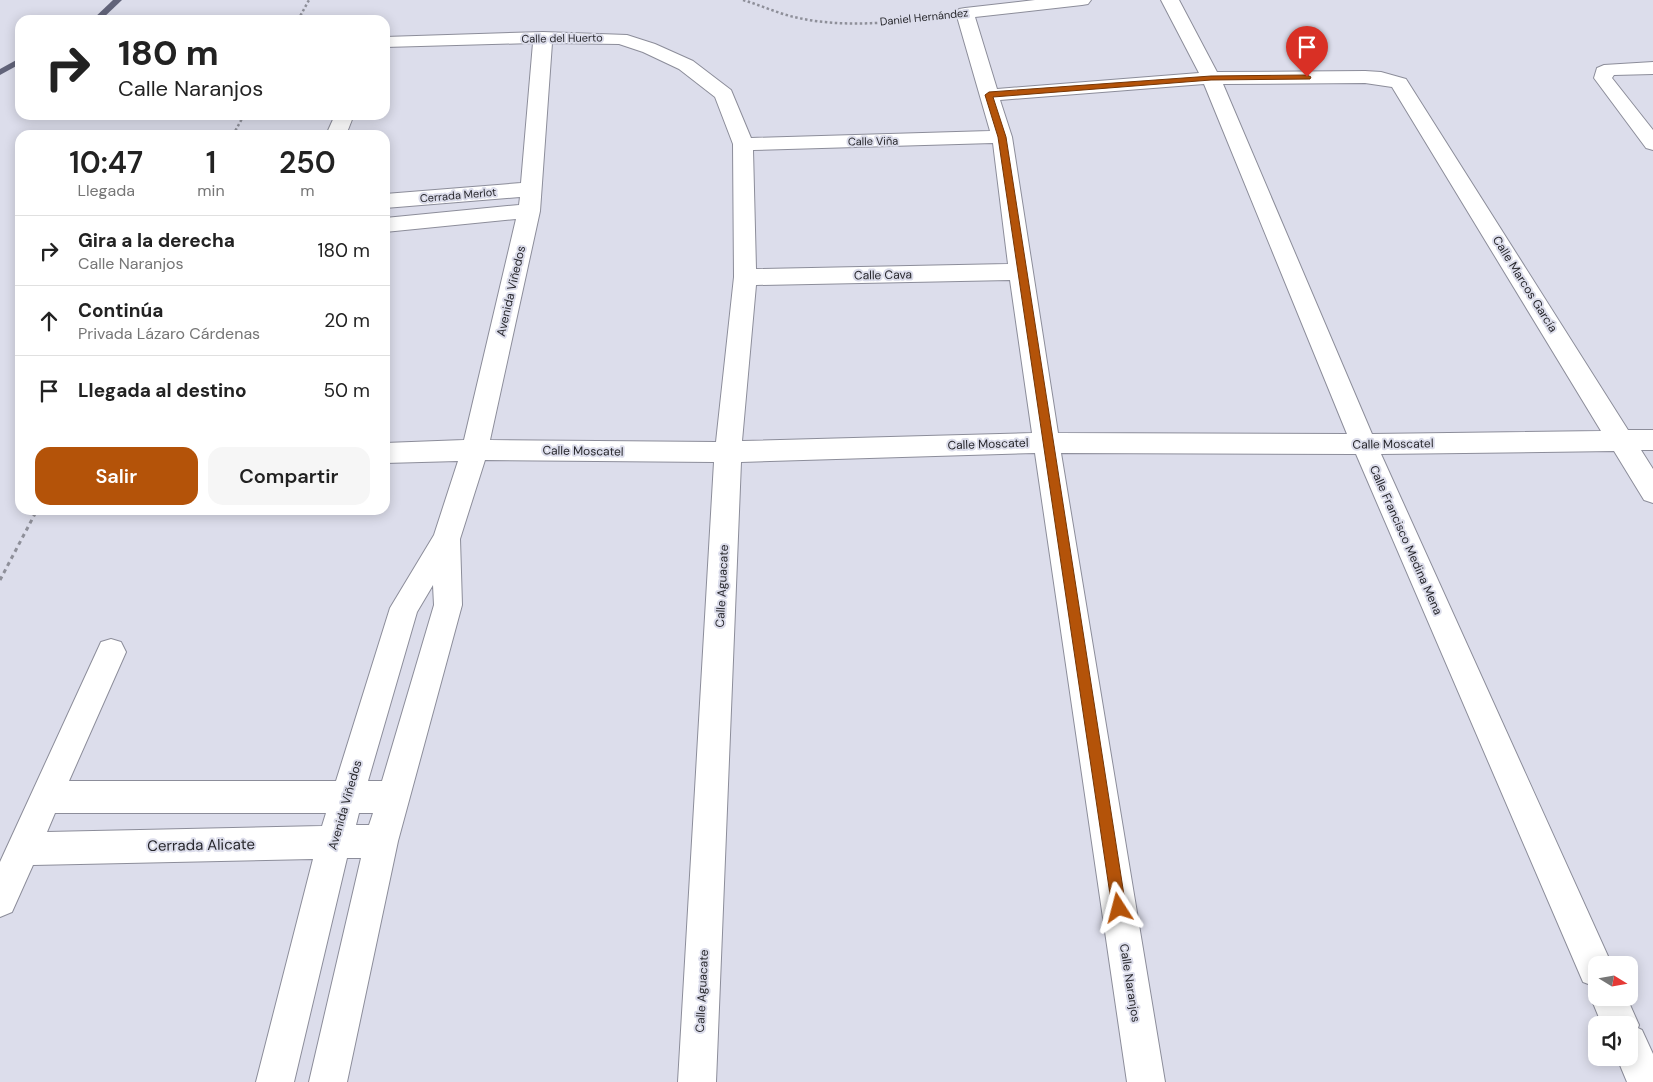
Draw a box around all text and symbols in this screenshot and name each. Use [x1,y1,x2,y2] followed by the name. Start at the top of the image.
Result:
[879,5,969,29] street label: Daniel Hernández
[1286,26,1328,77] pin
[118,30,219,76] text: 180 m
[521,30,603,46] street label: Calle del Huerto
[1293,33,1321,61] icon: arrive
[35,35,100,100] icon: right
[118,74,263,103] text: Calle Naranjos
[848,134,898,148] street label: Calle Viña
[69,143,143,182] text: 10:47
[206,143,216,182] text: 1
[279,143,336,182] text: 250
[77,180,135,201] text: Llegada
[197,180,225,201] text: min
[300,180,314,201] text: m
[419,185,497,205] street label: Cerrada Merlot
[78,228,235,253] text: Gira a la derecha
[1489,233,1561,335] street label: Calle Marcos García
[35,237,63,265] icon: right
[318,238,370,263] text: 180 m
[493,244,529,338] street label: Avenida Viñedos
[78,253,184,274] text: Calle Naranjos
[854,266,912,284] street label: Calle Cava
[78,298,163,323] text: Continúa
[35,307,63,335] icon: ahead
[324,308,370,333] text: 20 m
[78,323,260,344] text: Privada Lázaro Cárdenas
[35,377,63,405] icon: arrive
[78,378,247,403] text: Llegada al destino
[323,378,370,403] text: 50 m
[947,435,1029,453] street label: Calle Moscatel
[1352,435,1434,453] street label: Calle Moscatel
[542,442,624,460] street label: Calle Moscatel
[35,447,198,505] button: Salir
[208,447,370,505] button: Compartir
[1366,463,1446,617] street label: Calle Francisco Medina Mena
[712,544,732,628] street label: Calle Aguacate
[325,758,365,852] street label: Avenida Viñedos
[147,834,255,856] street label: Cerrada Alicate
[1092,881,1144,933] position arrow
[1116,943,1144,1023] street label: Calle Naranjos
[692,949,712,1033] street label: Calle Aguacate
[1588,956,1638,1006] north arrow
[1588,956,1638,1066] map controls
[1588,1016,1638,1066] button: sound

